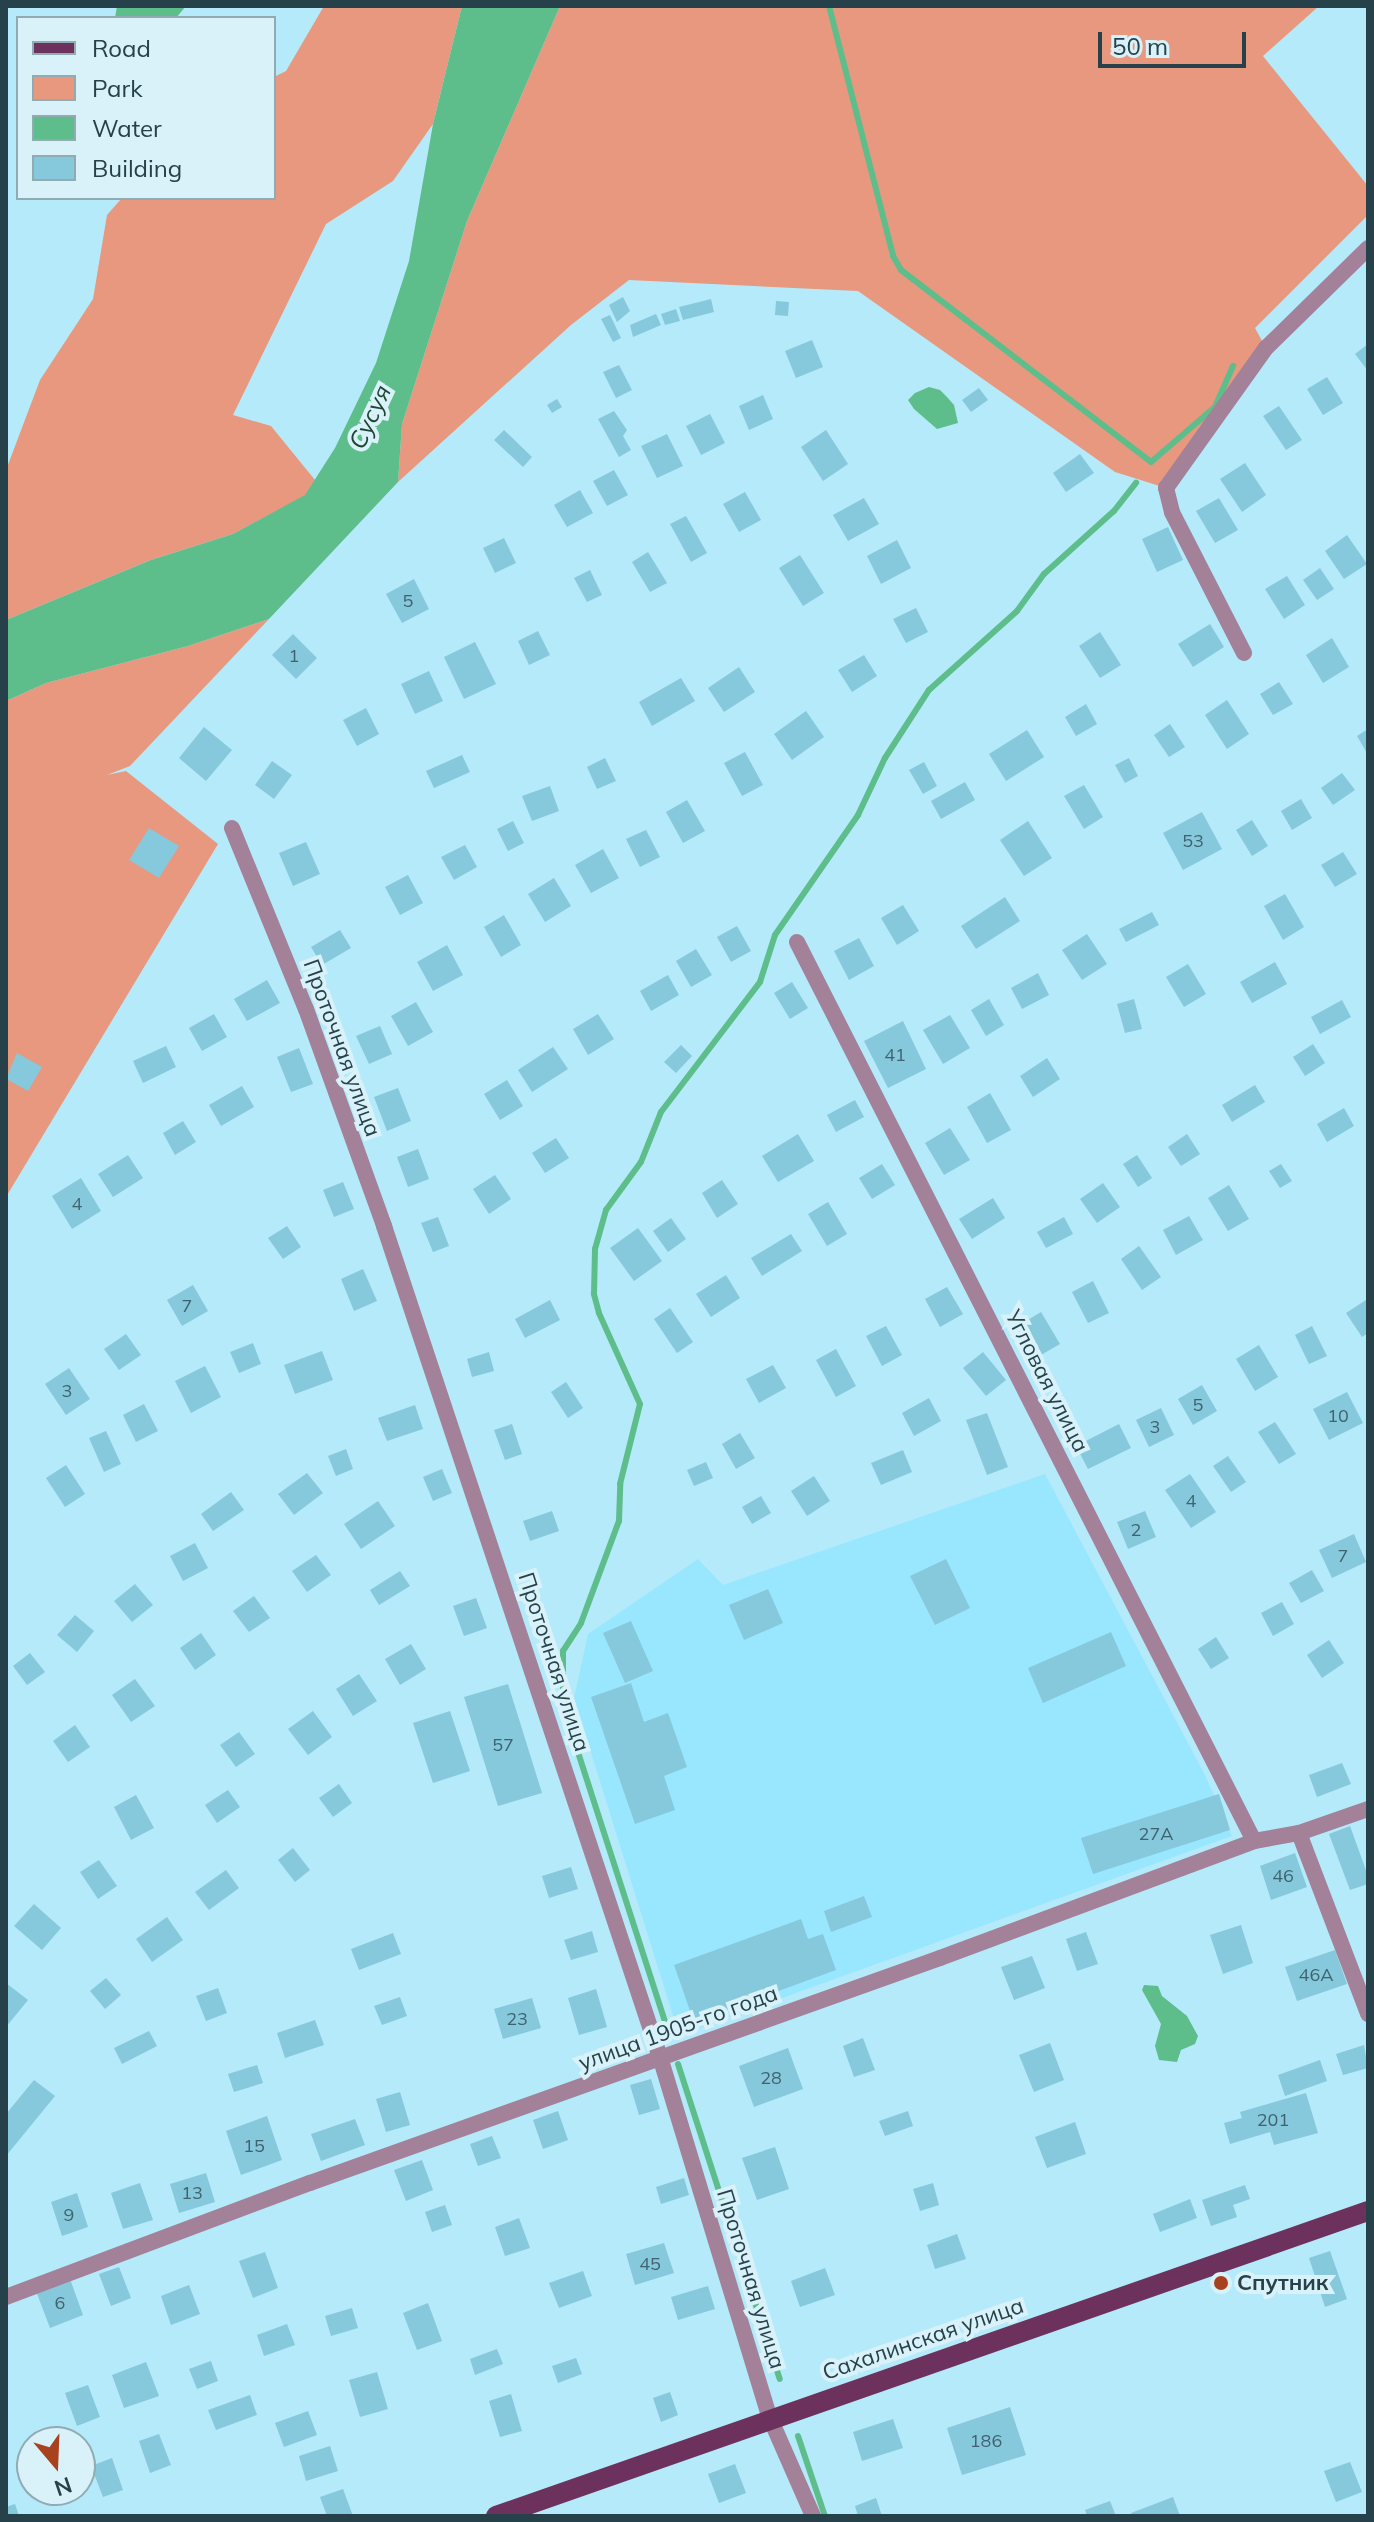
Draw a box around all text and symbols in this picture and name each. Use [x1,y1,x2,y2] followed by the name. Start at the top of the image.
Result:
[16,16,276,200] legend
[1102,16,1250,66] scale bar
[1112,31,1168,61] text: 50 m
[92,33,151,63] text: Road
[92,73,143,103] text: Park
[92,113,162,143] text: Water
[92,153,182,183] text: Building
[343,380,397,454] water label: Сусуя
[403,590,413,612] house number: 5
[289,645,299,667] house number: 1
[1182,830,1204,852] house number: 53
[298,956,386,1140] street label: Проточная улица
[884,1044,906,1066] house number: 41
[72,1193,82,1215] house number: 4
[182,1295,192,1317] house number: 7
[1000,1305,1094,1457] street label: Угловая улица
[62,1380,72,1402] house number: 3
[1193,1394,1203,1416] house number: 5
[1327,1405,1349,1427] house number: 10
[1150,1416,1160,1438] house number: 3
[1186,1490,1196,1512] house number: 4
[1131,1519,1141,1541] house number: 2
[1338,1545,1348,1567] house number: 7
[513,1569,595,1755] street label: Проточная улица
[492,1734,514,1756] house number: 57
[1139,1823,1173,1845] house number: 27А
[1272,1865,1294,1887] house number: 46
[1299,1964,1333,1986] house number: 46А
[575,1980,781,2076] street label: улица 1905-го года
[506,2008,528,2030] house number: 23
[760,2067,782,2089] house number: 28
[1257,2109,1289,2131] house number: 201
[243,2135,265,2157] house number: 15
[181,2182,203,2204] house number: 13
[711,2186,791,2372] street label: Проточная улица
[64,2204,74,2226] house number: 9
[639,2253,661,2275] house number: 45
[1237,2270,1328,2296] place label: Спутник
[1212,2274,1230,2292] marker: Спутник
[55,2292,65,2314] house number: 6
[819,2292,1027,2386] street label: Сахалинская улица
[16,2426,96,2506] north arrow
[970,2430,1002,2452] house number: 186
[51,2471,76,2503] text: N

